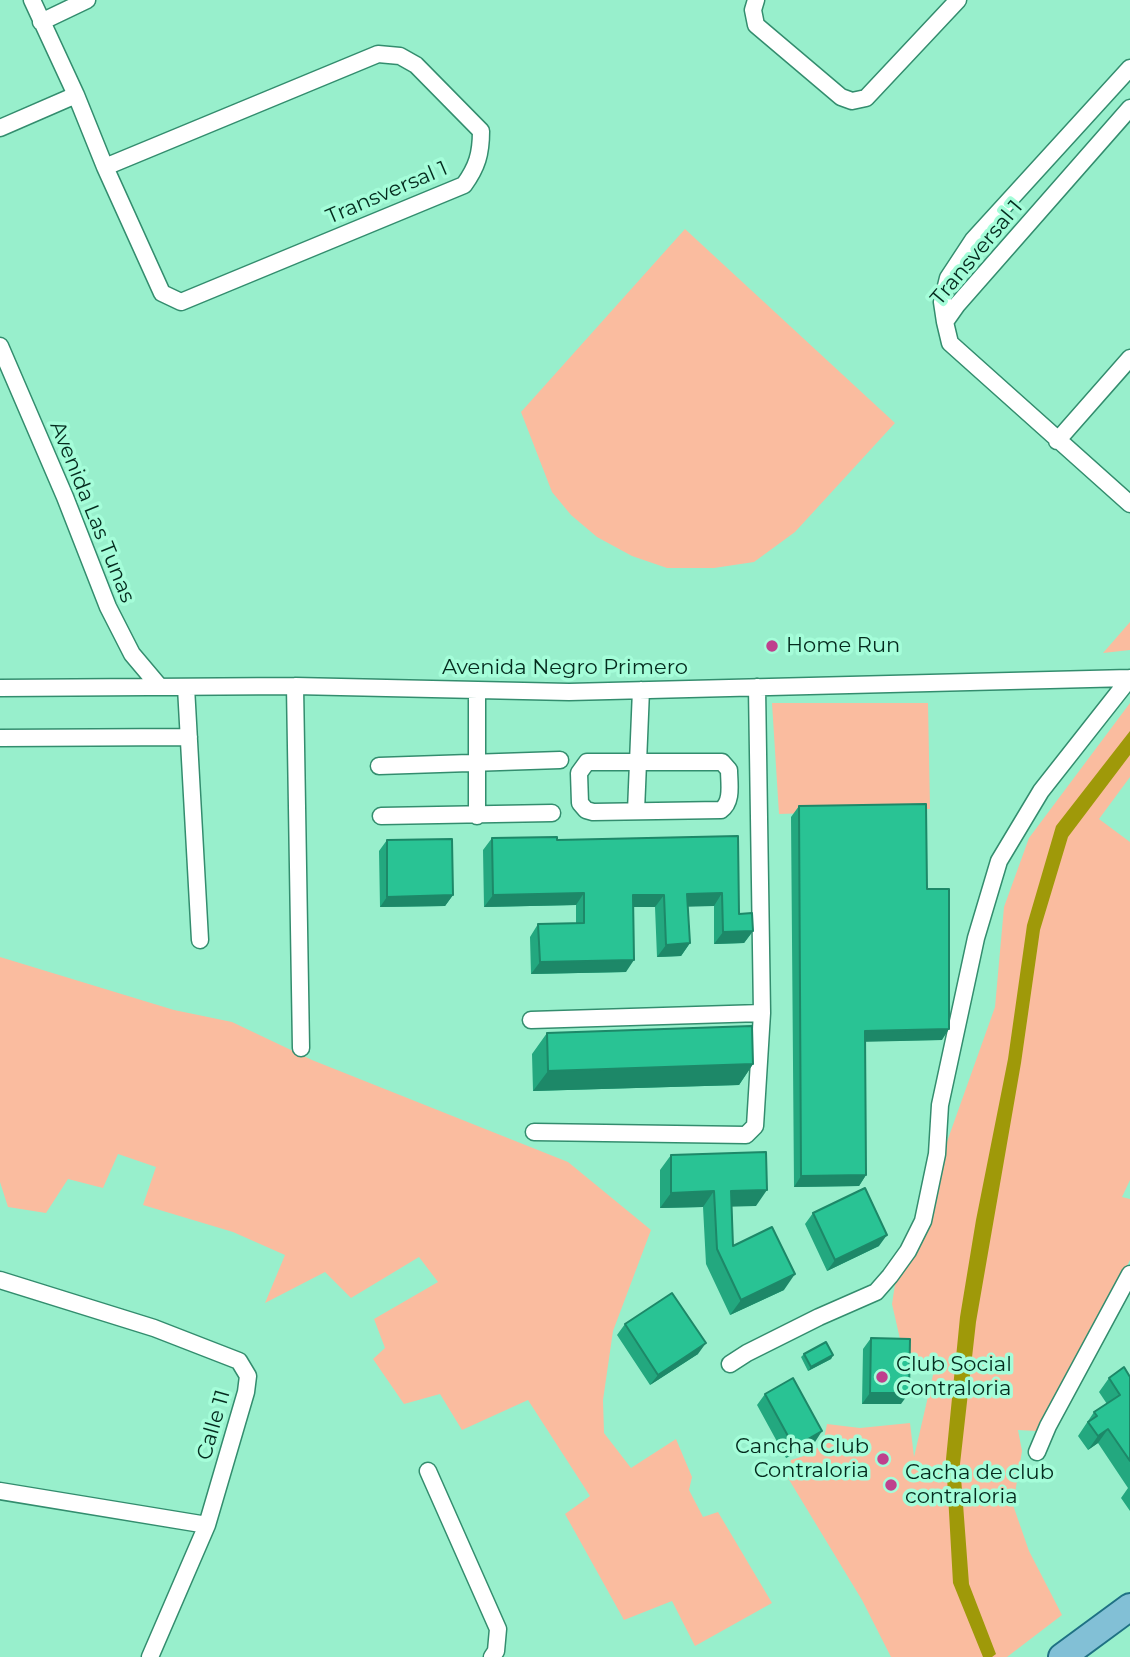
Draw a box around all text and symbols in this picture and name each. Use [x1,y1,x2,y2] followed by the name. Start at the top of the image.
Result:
[322,156,452,230] street label: Transversal 1
[926,195,1028,311] street label: Transversal 1
[44,418,140,606] street label: Avenida Las Tunas
[786,633,900,659] place label: Home Run
[764,638,780,654] marker: Home Run
[442,655,688,681] street label: Avenida Negro Primero
[896,1352,1012,1402] place label: Club Social Contraloria
[874,1369,890,1385] marker: Club Social Contraloria
[192,1387,236,1463] street label: Calle 11
[735,1434,869,1484] place label: Cancha Club Contraloria
[875,1451,891,1467] marker: Cancha Club Contraloria
[905,1460,1054,1510] place label: Cacha de club contraloria
[883,1477,899,1493] marker: Cacha de club contraloria

